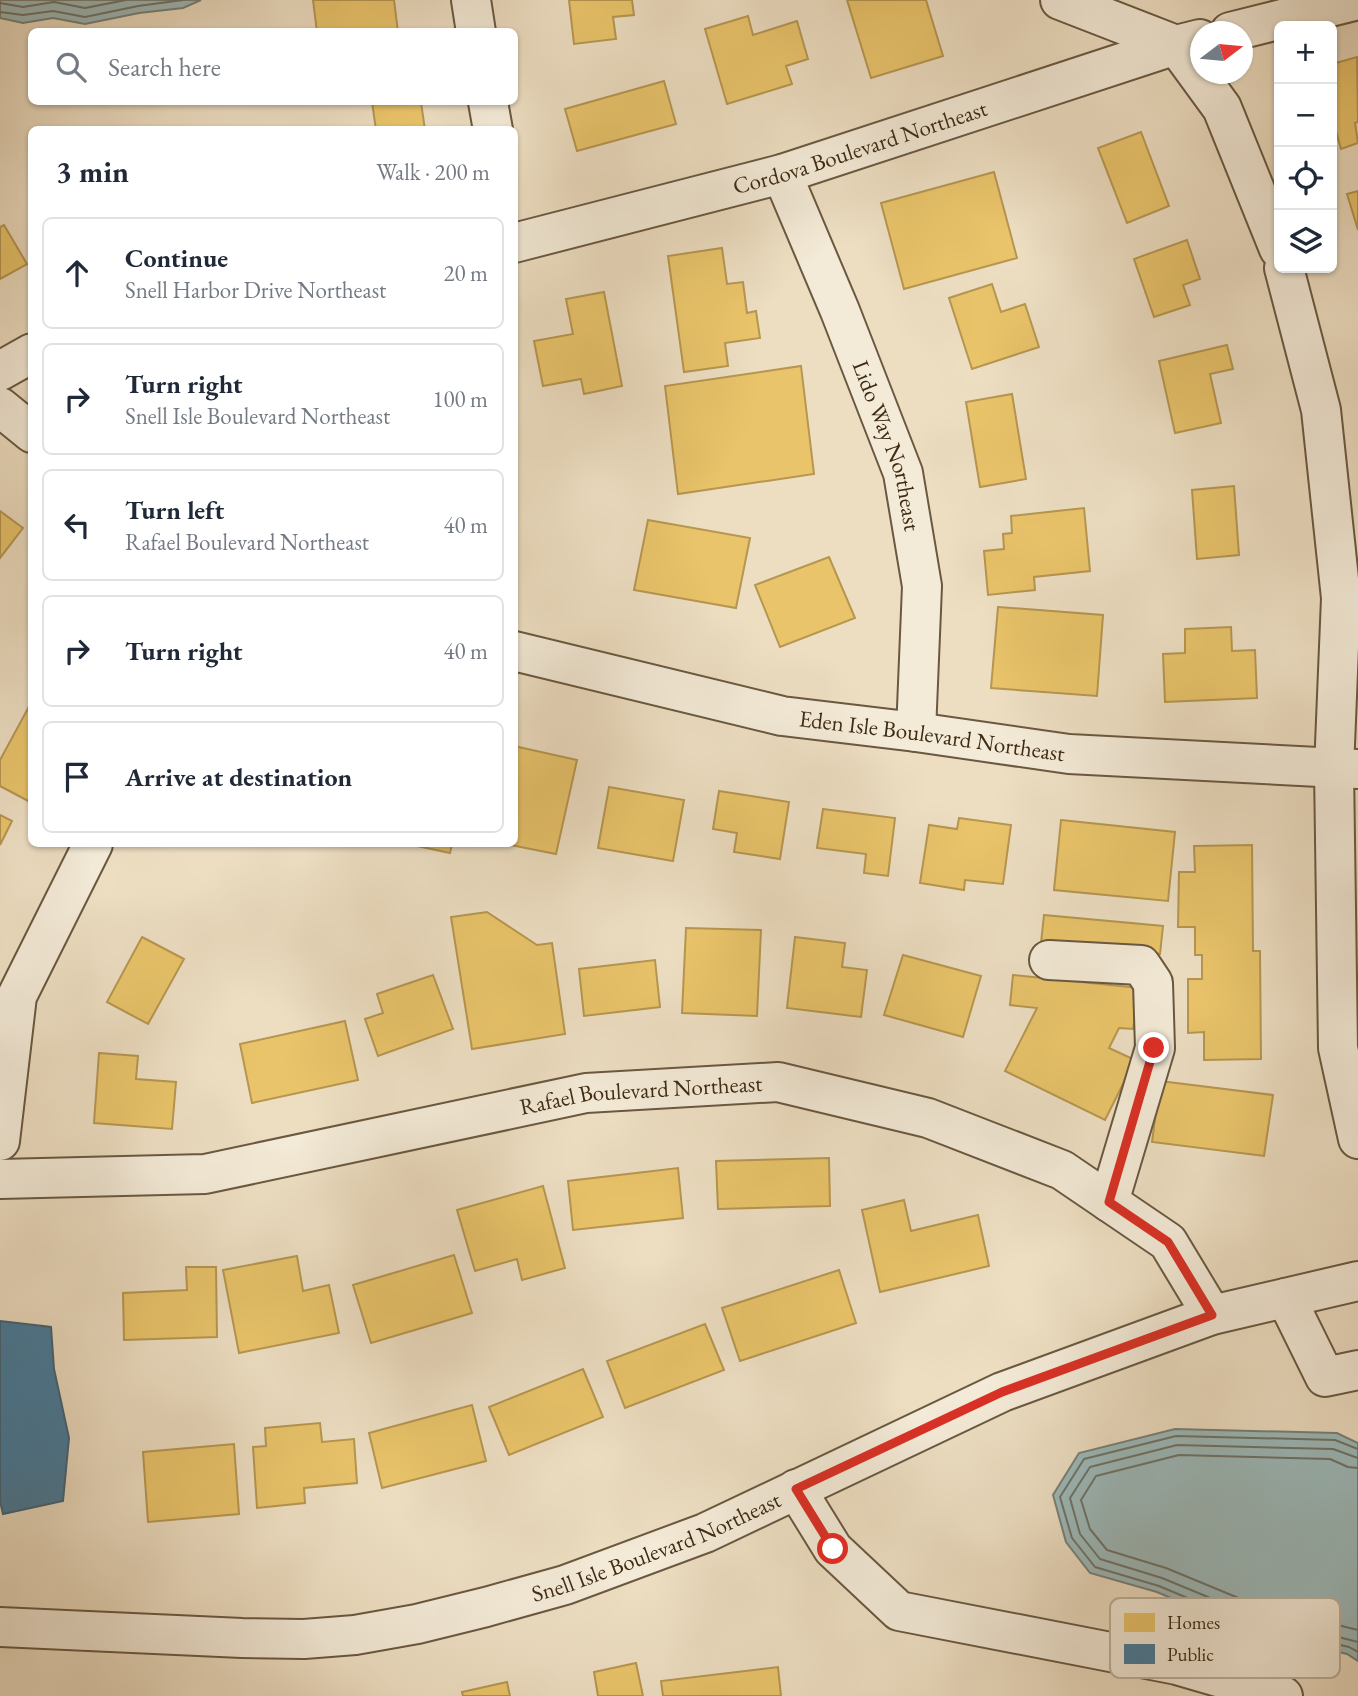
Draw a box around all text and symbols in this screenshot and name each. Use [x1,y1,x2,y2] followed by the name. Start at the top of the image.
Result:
[1190,21,1253,84] north arrow
[1274,21,1337,273] map controls
[1274,21,1337,84] button: +
[28,28,518,105] search box
[52,48,90,86] icon: search
[108,50,221,84] text: Search here
[1274,84,1337,147] button: −
[729,93,992,201] street label: Cordova Boulevard Northeast
[1274,147,1337,210] button: locate
[56,152,129,191] text: 3 min
[376,157,490,187] text: Walk · 200 m
[1274,210,1337,273] button: layers
[125,241,228,275] text: Continue
[58,254,96,292] icon: ahead
[443,258,488,288] text: 20 m
[125,275,386,305] text: Snell Harbor Drive Northeast
[846,356,928,534] street label: Lido Way Northeast
[125,367,243,401] text: Turn right
[58,380,96,418] icon: right
[432,384,488,414] text: 100 m
[125,401,390,431] text: Snell Isle Boulevard Northeast
[125,493,224,527] text: Turn left
[58,506,96,544] icon: left
[443,510,488,540] text: 40 m
[125,527,369,557] text: Rafael Boulevard Northeast
[58,632,96,670] icon: right
[125,634,243,668] text: Turn right
[443,636,488,666] text: 40 m
[797,703,1068,768] street label: Eden Isle Boulevard Northeast
[58,758,96,796] icon: arrive
[125,760,352,794] text: Arrive at destination
[1138,1032,1169,1063] route end
[517,1068,764,1122] street label: Rafael Boulevard Northeast
[528,1484,786,1609] street label: Snell Isle Boulevard Northeast
[817,1533,848,1564] route start
[1110,1598,1340,1678] legend
[1167,1610,1220,1635] text: Homes
[1167,1642,1214,1667] text: Public

